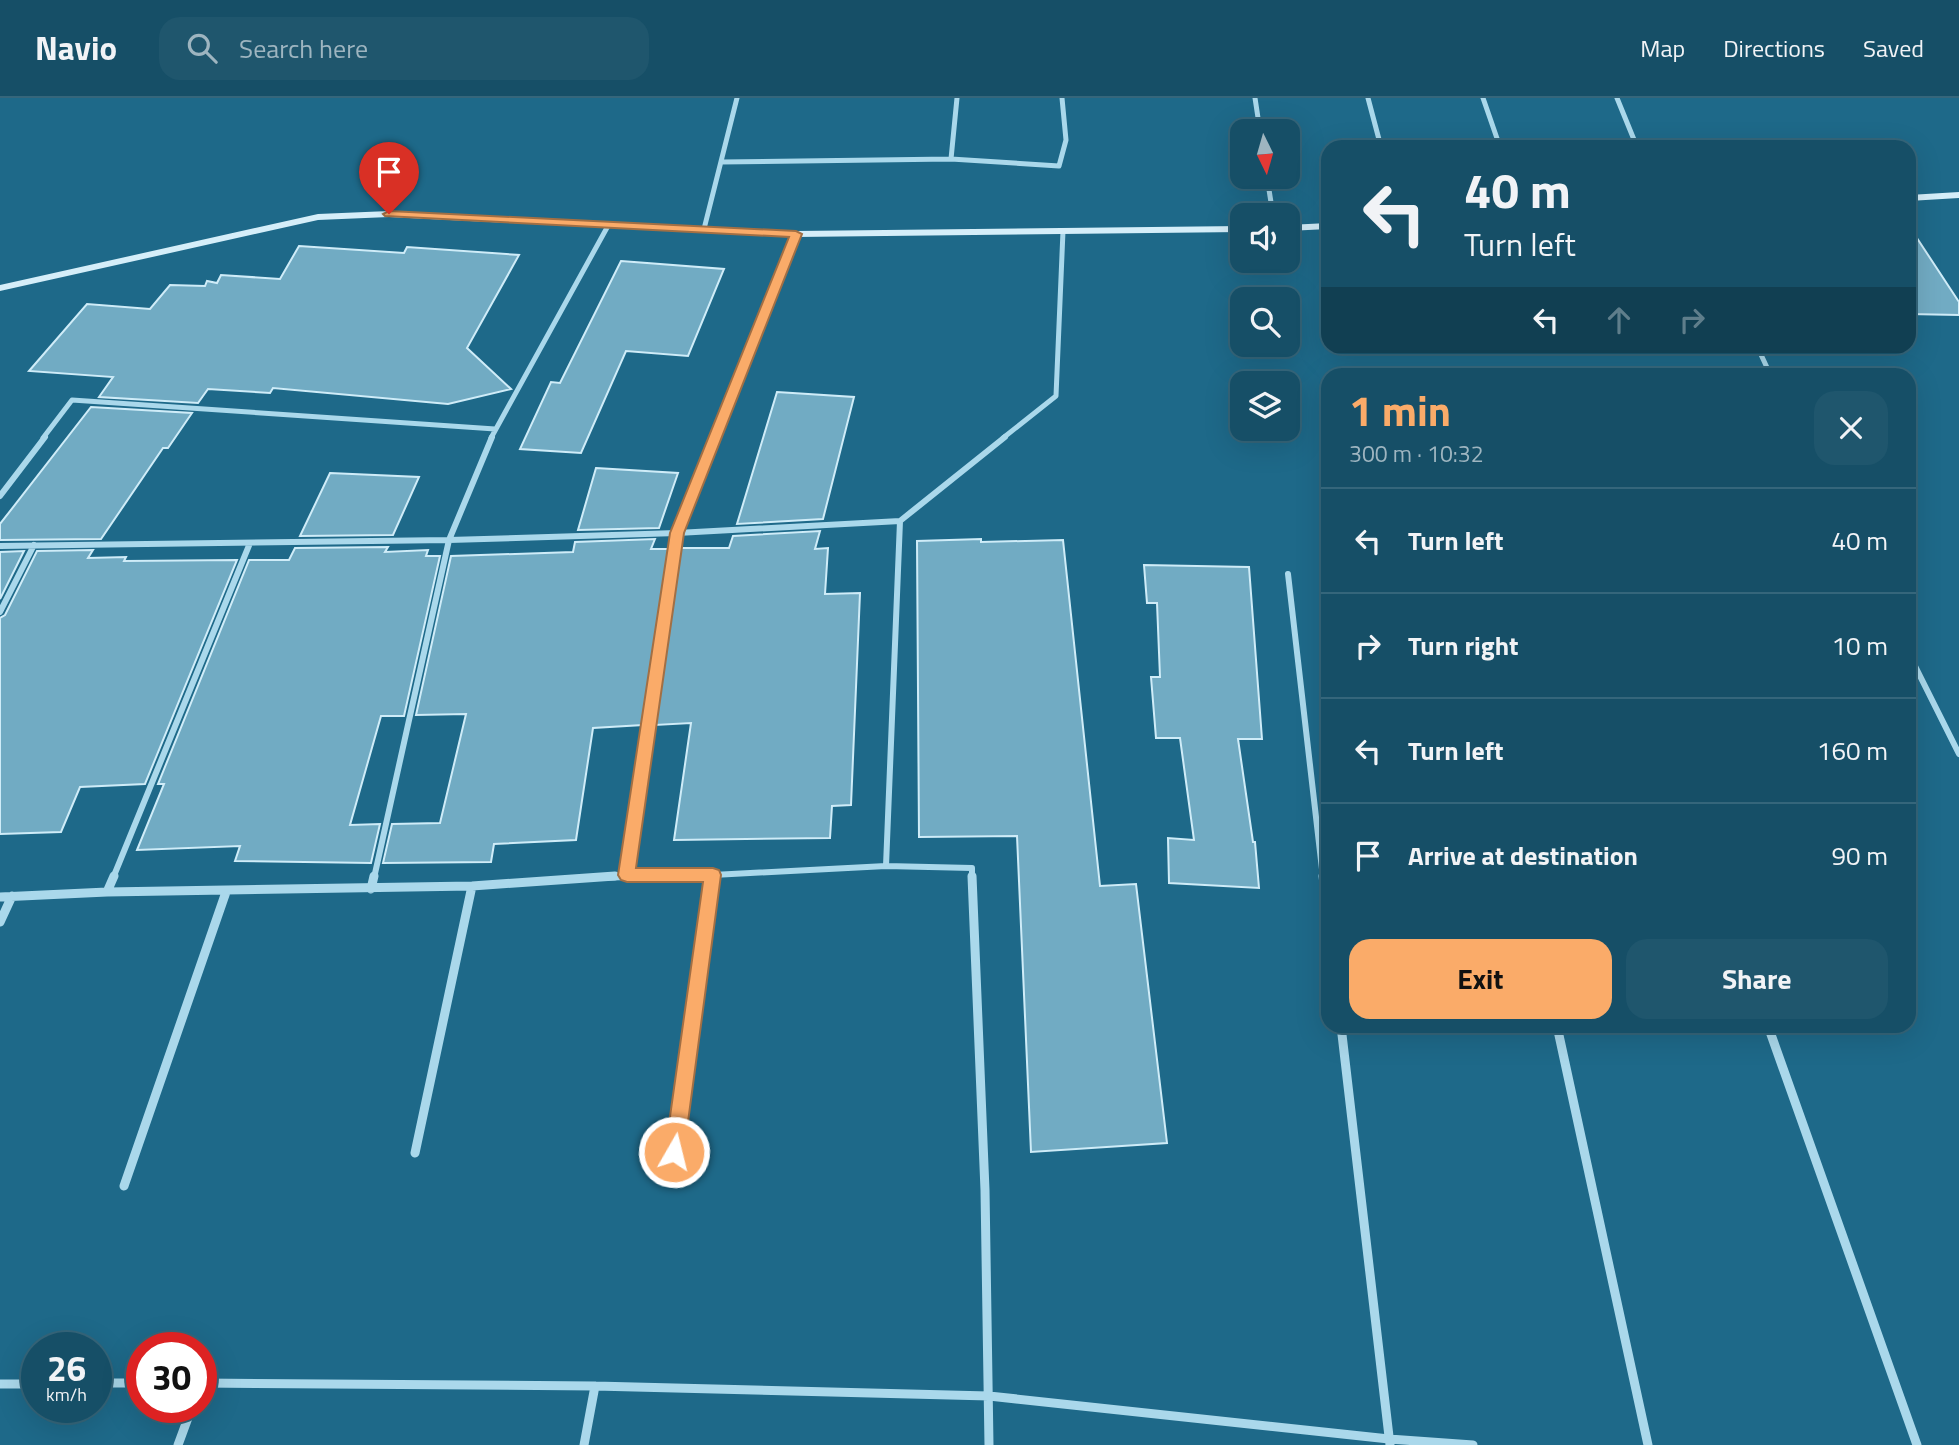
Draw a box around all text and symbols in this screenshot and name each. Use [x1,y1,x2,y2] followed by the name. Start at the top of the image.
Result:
[159,17,649,80] search box
[35,23,117,73] text: Navio
[183,29,221,67] icon: search
[239,29,368,68] text: Search here
[1640,30,1685,66] text: Map
[1723,30,1825,66] text: Directions
[1863,30,1924,66] text: Saved
[1230,119,1300,189] north arrow
[1230,119,1300,441] map controls
[359,142,419,214] pin
[1464,152,1571,227] text: 40 m
[370,153,408,191] icon: arrive
[1349,168,1440,259] icon: left
[1230,203,1300,273] button: sound
[1464,220,1576,268] text: Turn left
[1230,287,1300,357] button: search
[1527,301,1565,339] icon: left
[1600,301,1638,339] icon: ahead
[1673,301,1711,339] icon: right
[1230,371,1300,441] button: layers
[1349,378,1451,442] text: 1 min
[1814,391,1888,465] button: close
[1349,436,1484,471] text: 300 m · 10:32
[1408,521,1503,560] text: Turn left
[1831,521,1888,560] text: 40 m
[1349,522,1387,560] icon: left
[1408,626,1519,665] text: Turn right
[1831,626,1888,665] text: 10 m
[1349,627,1387,665] icon: right
[1408,731,1503,770] text: Turn left
[1817,731,1888,770] text: 160 m
[1349,732,1387,770] icon: left
[1408,836,1638,875] text: Arrive at destination
[1831,836,1888,875] text: 90 m
[1349,837,1387,875] icon: arrive
[1349,939,1612,1019] button: Exit
[1626,939,1888,1019] button: Share
[637,1115,711,1189] position arrow
[126,1332,217,1423] speed limit sign: 30
[47,1341,86,1395] text: 26
[46,1381,87,1408] text: km/h

